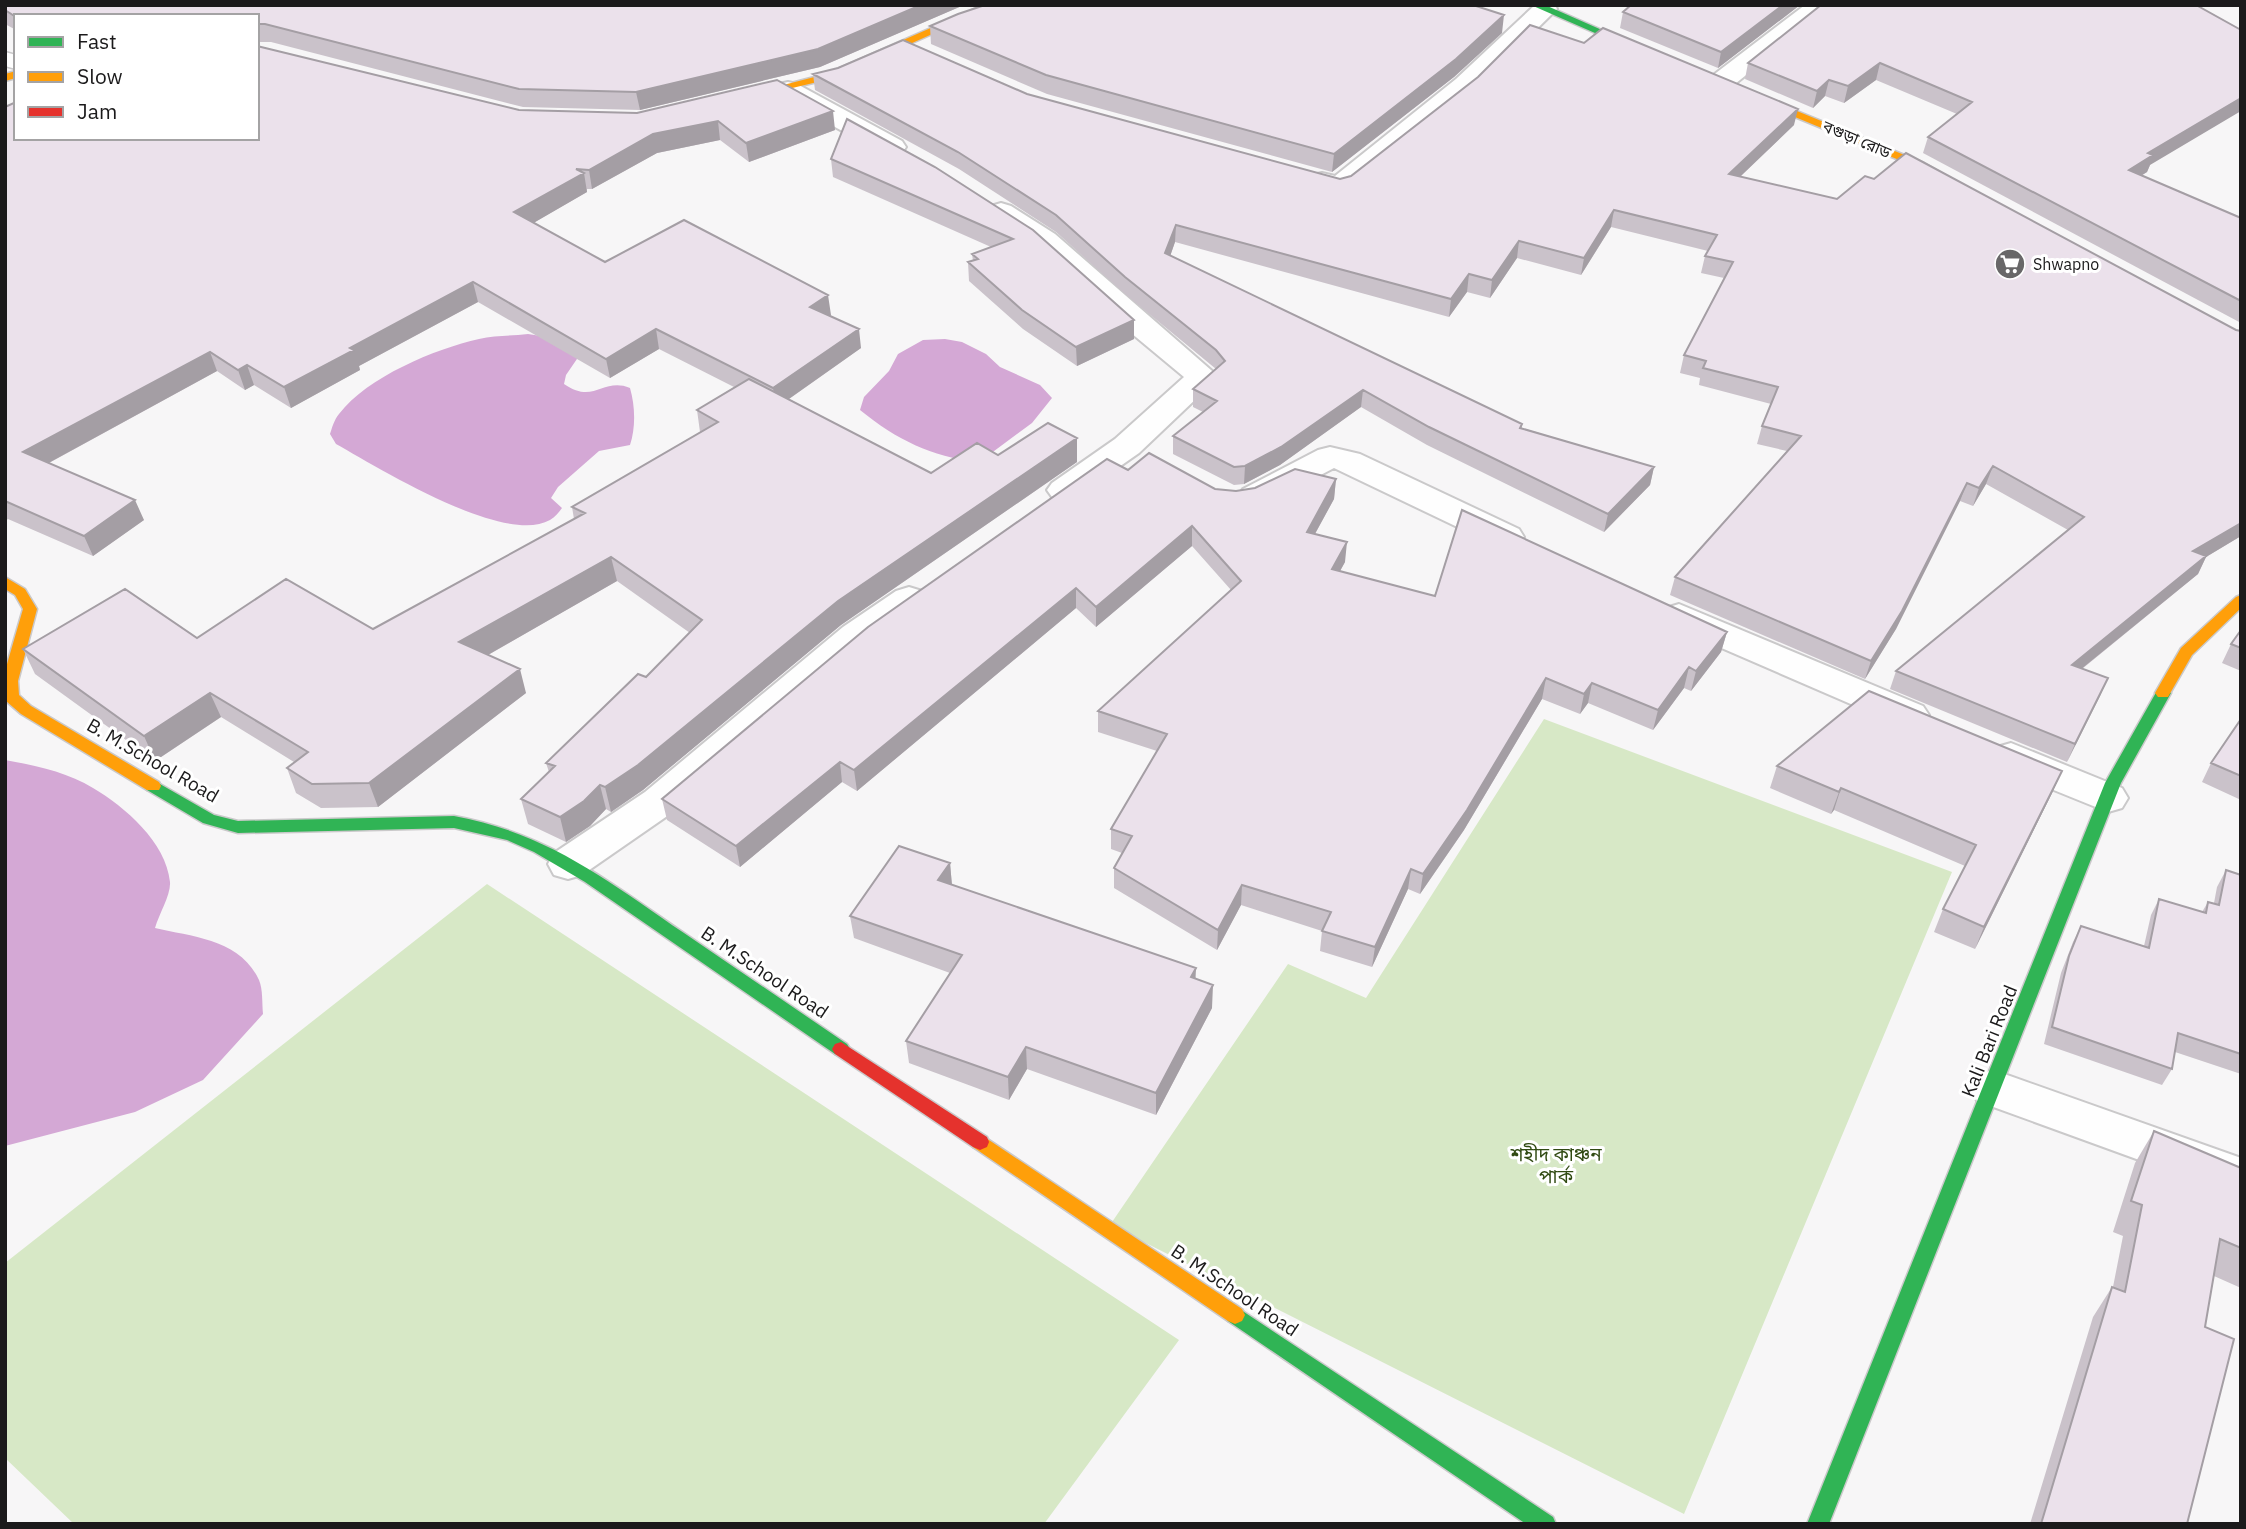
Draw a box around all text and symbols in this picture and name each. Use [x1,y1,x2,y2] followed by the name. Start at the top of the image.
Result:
[14,14,259,140] legend
[77,27,117,55] text: Fast
[77,62,123,90] text: Slow
[77,97,117,125] text: Jam
[1819,115,1895,163] street label: বগুড়া রোড
[1993,247,2027,281] supermarket icon: Shwapno
[2033,254,2099,274] place label: Shwapno
[83,713,223,807] street label: B. M.School Road
[697,921,833,1023] street label: B. M.School Road
[1956,981,2022,1101] street label: Kali Bari Road
[1509,1142,1602,1188] park label: শহীদ কাঞ্চন পার্ক
[1167,1239,1303,1341] street label: B. M.School Road

